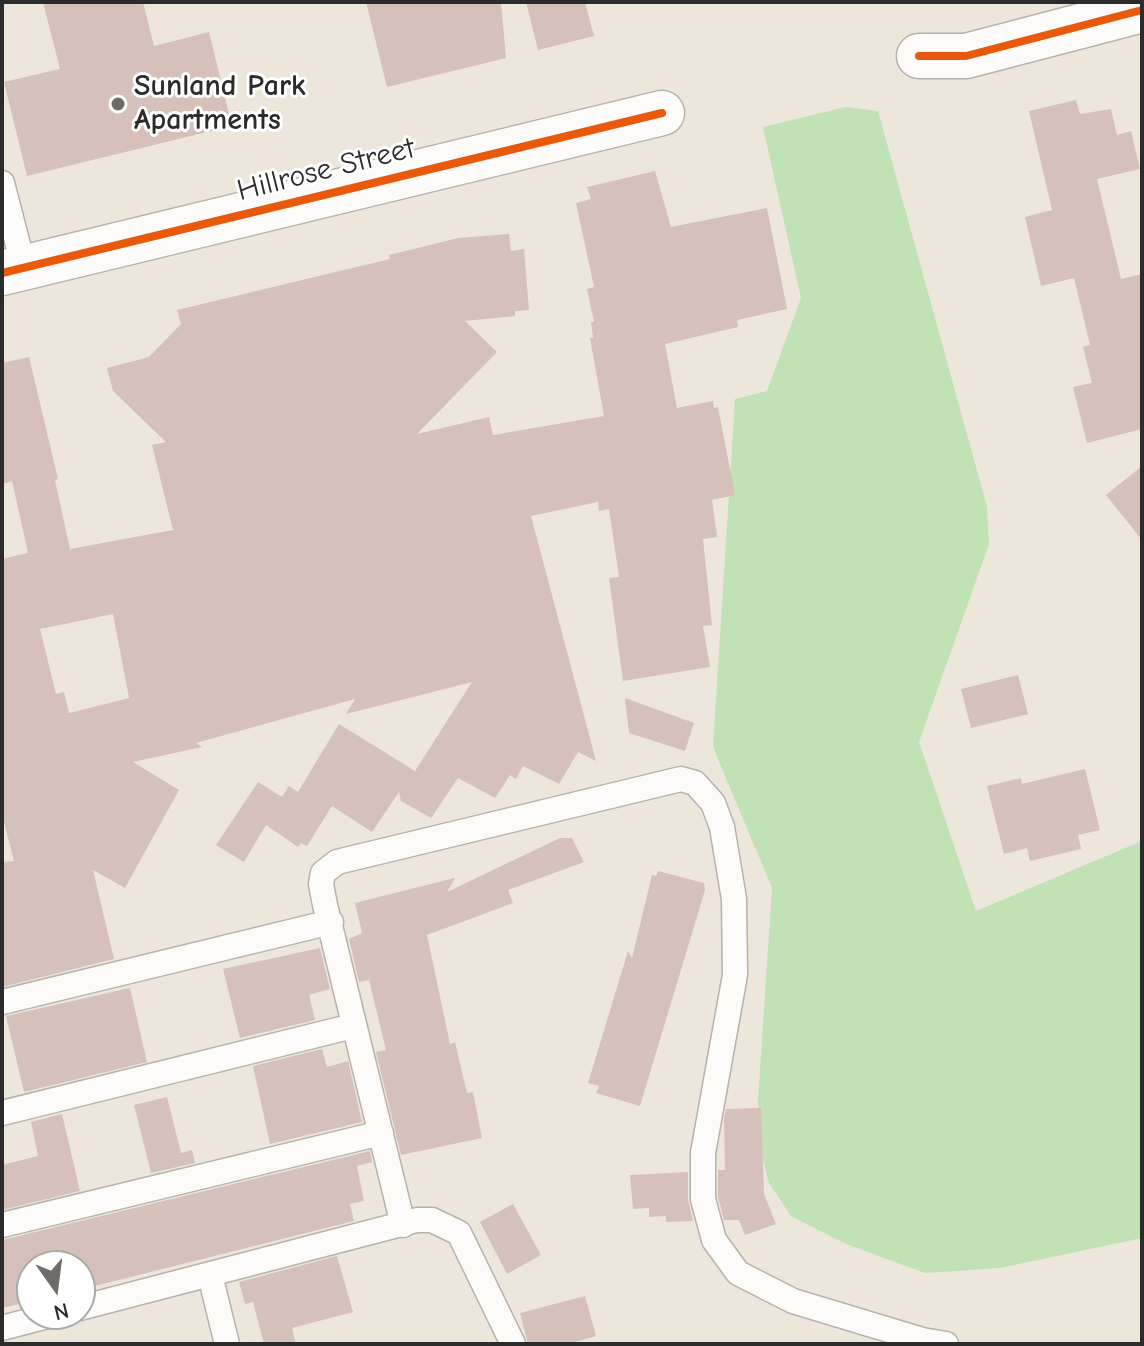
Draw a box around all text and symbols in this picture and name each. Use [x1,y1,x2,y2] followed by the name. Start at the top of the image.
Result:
[134,69,306,140] place label: Sunland Park Apartments
[109,95,127,113] marker: Sunland Park Apartments
[234,131,418,209] street label: Hillrose Street
[16,1250,96,1330] north arrow
[51,1297,71,1326] text: N

